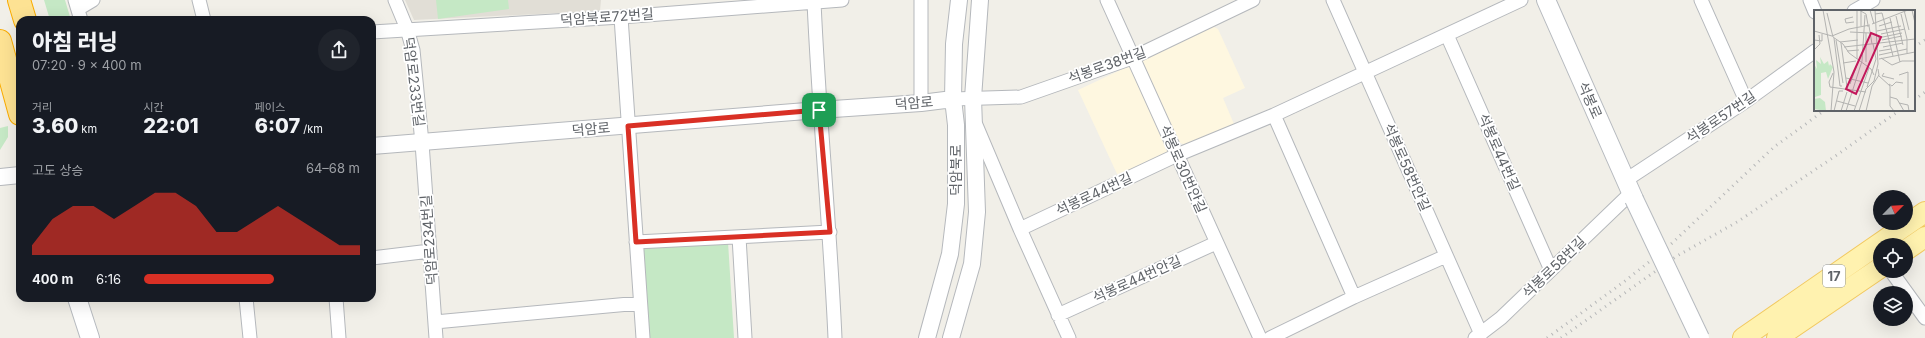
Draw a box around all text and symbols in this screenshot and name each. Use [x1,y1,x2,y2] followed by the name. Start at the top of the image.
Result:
[560,5,654,28] street label: 덕암북로72번길
[1814,10,1915,111] inset map
[32,29,118,55] text: 아침 러닝
[318,29,360,71] button: share
[401,36,428,128] street label: 덕암로233번길
[1066,43,1148,86] street label: 석봉로38번길
[32,57,142,73] text: 07:20 · 9 × 400 m
[1575,79,1606,121] street label: 석봉로
[1682,87,1759,146] street label: 석봉로57번길
[894,92,934,113] street label: 덕암로
[802,93,836,127] pin
[808,99,830,121] icon: arrive
[32,100,52,114] text: 거리
[143,100,164,114] text: 시간
[255,100,285,114] text: 페이스
[1475,111,1524,193] street label: 석봉로44번길
[32,114,78,138] text: 3.60
[143,114,199,138] text: 22:01
[255,114,300,138] text: 6:07
[571,118,611,139] street label: 덕암로
[1380,120,1434,213] street label: 석봉로58번안길
[78,122,97,136] text: km
[300,122,323,136] text: /km
[1156,122,1210,216] street label: 석봉로30번안길
[947,144,964,196] street label: 덕암북로
[306,160,360,176] text: 64–68 m
[32,162,84,178] text: 고도 상승
[1053,168,1135,219] street label: 석봉로44번길
[1873,190,1913,230] north arrow
[1873,190,1913,326] map controls
[417,194,440,286] street label: 덕암로234번길
[1518,232,1589,301] street label: 석봉로58번길
[1873,238,1913,278] button: locate
[1090,251,1184,306] street label: 석봉로44번안길
[1823,265,1845,287] road number: 17
[32,271,73,287] text: 400 m
[96,271,121,287] text: 6:16
[1873,286,1913,326] button: layers

